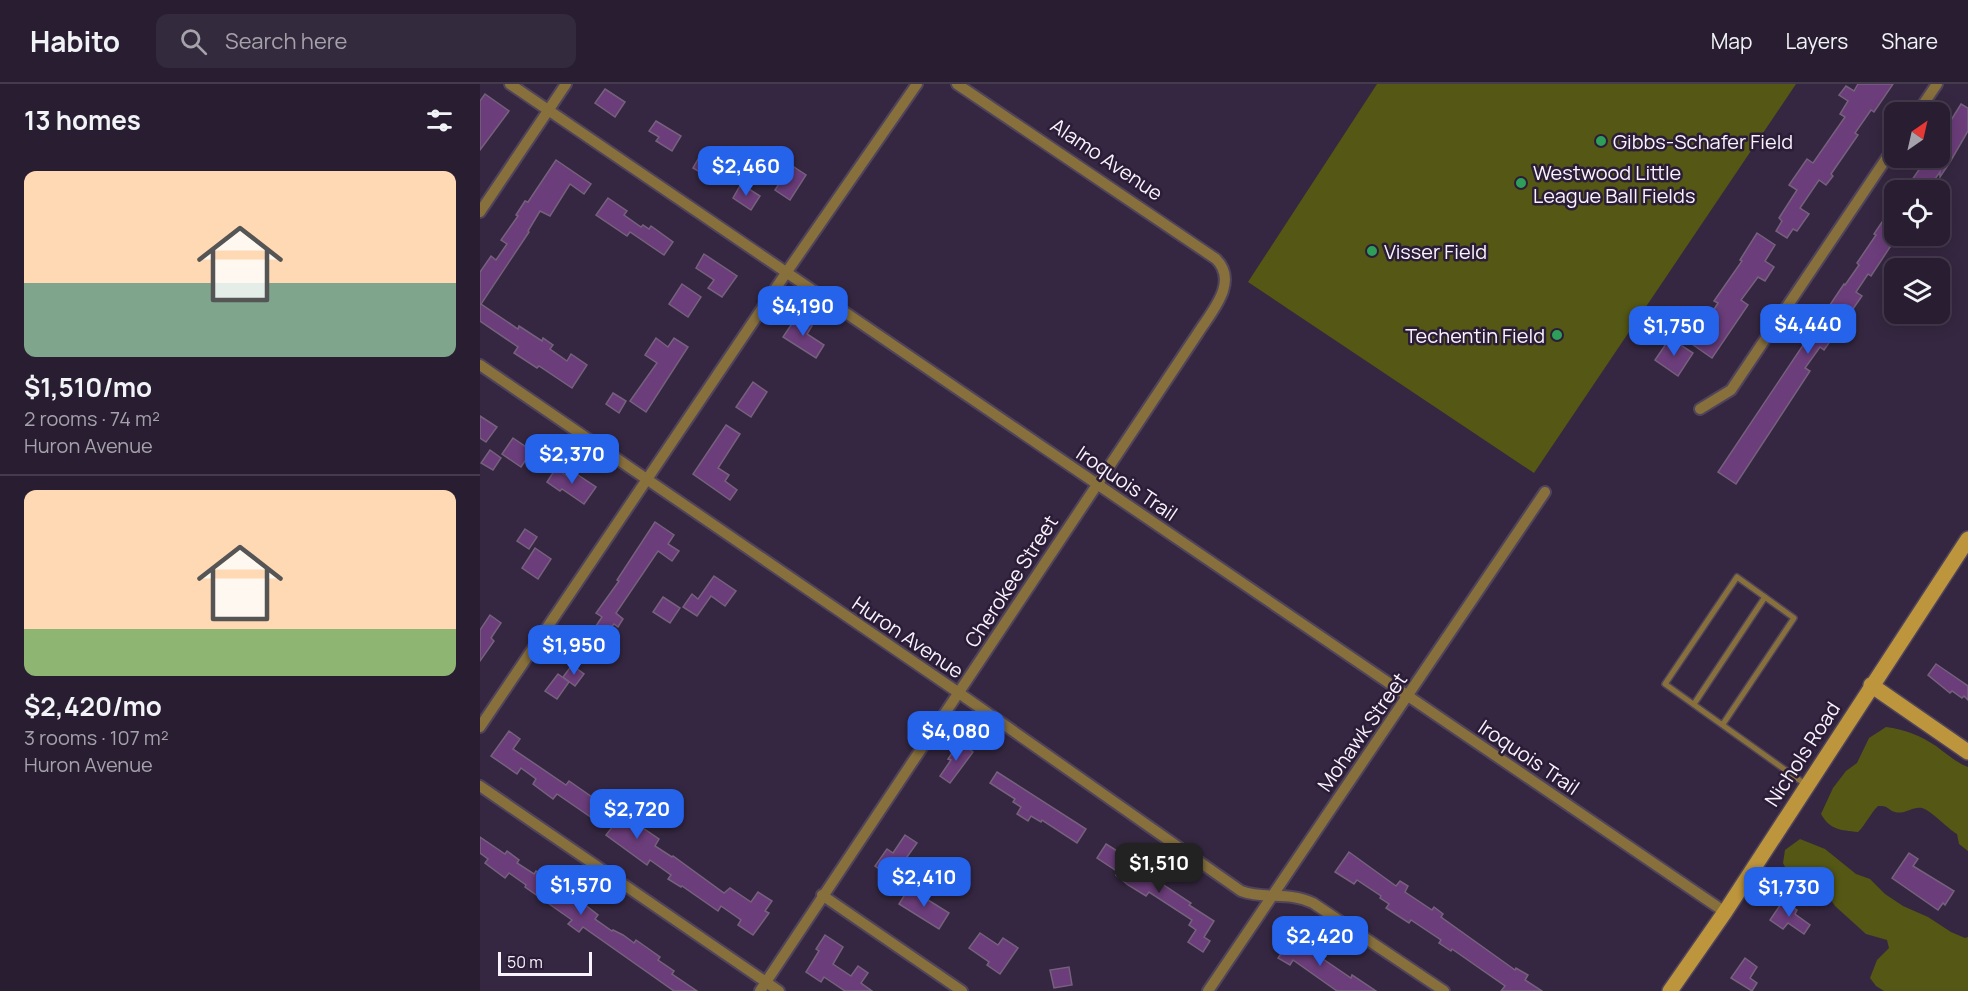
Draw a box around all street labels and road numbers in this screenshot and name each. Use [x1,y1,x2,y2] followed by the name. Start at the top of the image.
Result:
[1046,112,1168,206] street label: Alamo Avenue
[1071,439,1183,527] street label: Iroquois Trail
[958,510,1064,652] street label: Cherokee Street
[847,590,969,684] street label: Huron Avenue
[1311,667,1413,797] street label: Mohawk Street
[1758,696,1846,812] street label: Nichols Road
[1473,713,1585,801] street label: Iroquois Trail

